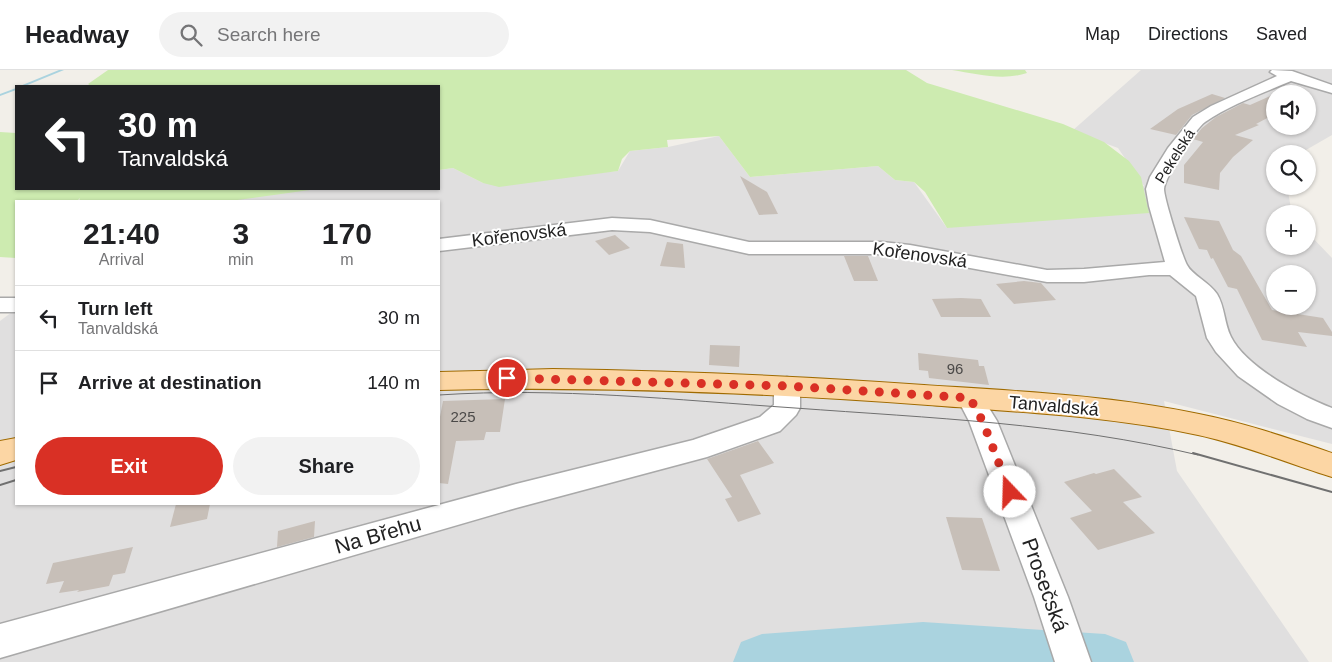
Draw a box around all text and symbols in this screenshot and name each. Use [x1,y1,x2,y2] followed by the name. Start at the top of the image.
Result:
[159,12,509,57] search box
[25,21,129,48] text: Headway
[177,21,205,49] icon: search
[217,24,321,45] text: Search here
[1085,24,1120,44] text: Map
[1148,24,1228,44] text: Directions
[1256,24,1307,44] text: Saved
[1266,85,1316,315] map controls
[1266,85,1316,135] button: sound
[35,105,100,170] icon: left
[118,105,198,144] text: 30 m
[1151,125,1198,186] street label: Pekelská
[1266,145,1316,195] button: search
[118,146,228,171] text: Tanvaldská
[1266,205,1316,255] button: +
[83,217,160,250] text: 21:40
[232,217,249,250] text: 3
[322,217,372,250] text: 170
[471,219,568,251] street label: Kořenovská
[872,238,969,272] street label: Kořenovská
[99,251,144,268] text: Arrival
[228,251,254,268] text: min
[340,251,353,268] text: m
[1266,265,1316,315] button: −
[78,298,153,319] text: Turn left
[35,304,63,332] icon: left
[378,307,420,328] text: 30 m
[78,320,158,337] text: Tanvaldská
[486,357,528,399] pin
[947,360,963,377] house number: 96
[493,364,521,392] icon: arrive
[35,369,63,397] icon: arrive
[78,372,262,393] text: Arrive at destination
[367,372,420,393] text: 140 m
[1008,392,1101,420] street label: Tanvaldská
[450,408,476,425] house number: 225
[35,437,223,495] button: Exit
[233,437,420,495] button: Share
[983,465,1035,517] position arrow
[332,511,424,558] street label: Na Břehu
[1018,535,1073,635] street label: Prosečská

